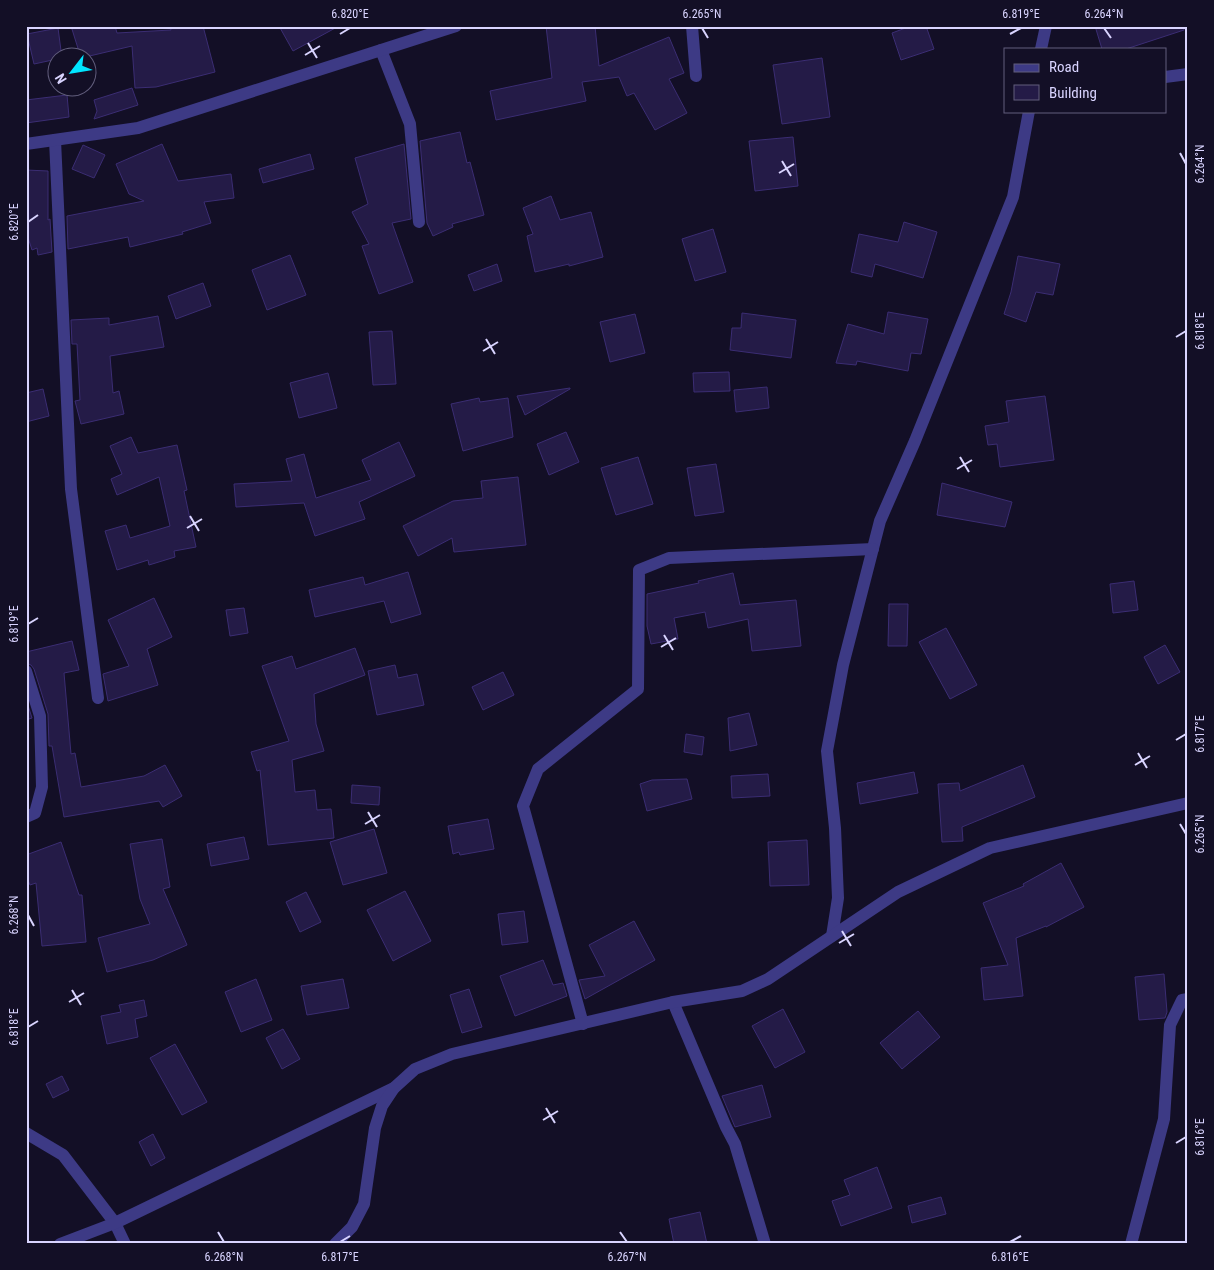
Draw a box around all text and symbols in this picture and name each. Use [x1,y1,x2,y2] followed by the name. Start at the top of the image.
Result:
[331,7,369,21] text: 6.820°E
[683,7,721,21] text: 6.265°N
[1002,7,1040,21] text: 6.819°E
[1085,7,1123,21] text: 6.264°N
[48,48,98,98] north arrow
[1004,48,1166,112] legend
[1049,58,1079,76] text: Road
[52,71,70,86] text: N
[1049,84,1097,102] text: Building
[1193,145,1207,183] text: 6.264°N
[7,203,21,241] text: 6.820°E
[1193,312,1207,350] text: 6.818°E
[7,605,21,643] text: 6.819°E
[1193,715,1207,753] text: 6.817°E
[1193,815,1207,853] text: 6.265°N
[7,896,21,934] text: 6.268°N
[7,1008,21,1046] text: 6.818°E
[1193,1118,1207,1156] text: 6.816°E
[205,1250,243,1264] text: 6.268°N
[321,1250,359,1264] text: 6.817°E
[608,1250,646,1264] text: 6.267°N
[991,1250,1029,1264] text: 6.816°E

